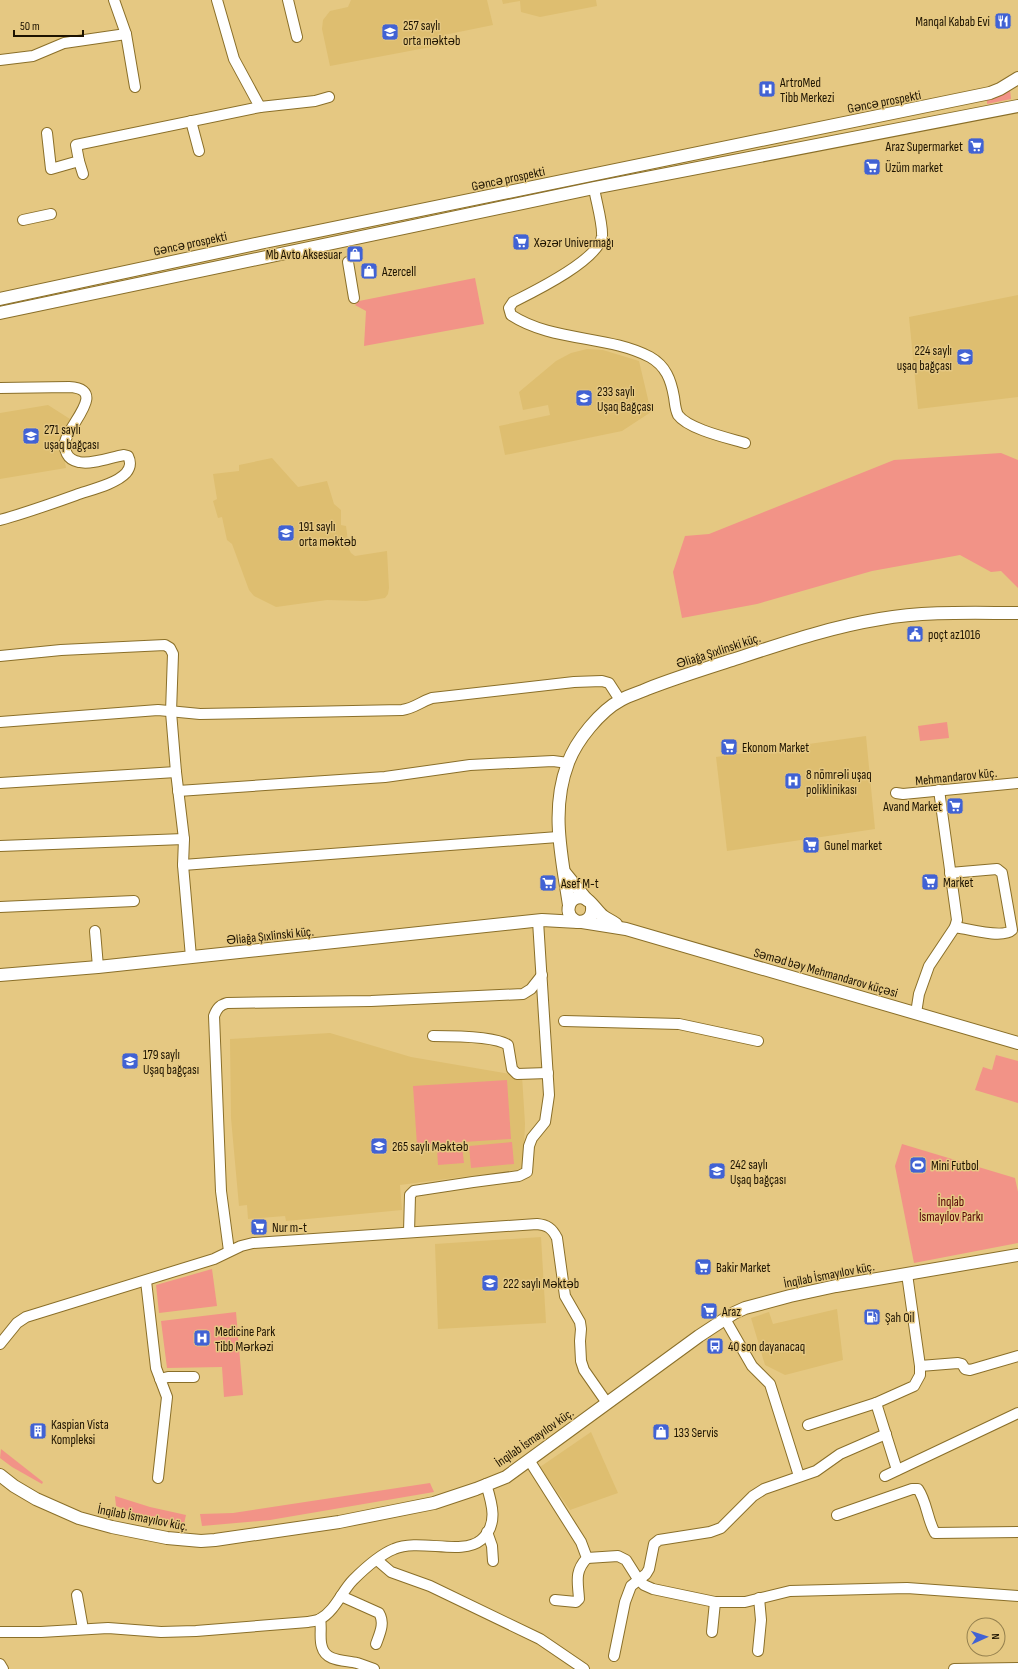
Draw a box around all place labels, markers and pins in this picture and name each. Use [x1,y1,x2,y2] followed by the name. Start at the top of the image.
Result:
[993,11,1013,31] restaurant icon: Manqal Kabab Evi
[915,14,990,30] place label: Manqal Kabab Evi
[403,18,460,49] place label: 257 saylı orta məktəb
[380,22,400,42] school or university icon: 257 saylı orta məktəb
[779,75,834,106] place label: ArtroMed Tibb Merkezi
[757,79,777,99] hospital icon: ArtroMed Tibb Merkezi
[966,136,986,156] supermarket icon: Araz Supermarket
[885,139,963,155] place label: Araz Supermarket
[862,157,882,177] supermarket icon: Üzüm market
[885,159,943,176] place label: Üzüm market
[511,232,531,252] supermarket icon: Xəzər Univermağı
[533,235,614,251] place label: Xəzər Univermağı
[345,244,365,264] shop icon: Mb Avto Aksesuar
[266,247,342,263] place label: Mb Avto Aksesuar
[359,261,379,281] shop icon: Azercell
[381,264,416,280] place label: Azercell
[897,343,952,374] place label: 224 saylı uşaq bağçası
[955,347,975,367] school or university icon: 224 saylı uşaq bağçası
[597,384,654,415] place label: 233 saylı Uşaq Bağçası
[574,388,594,408] school or university icon: 233 saylı Uşaq Bağçası
[44,422,99,453] place label: 271 saylı uşaq bağçası
[21,426,41,446] school or university icon: 271 saylı uşaq bağçası
[299,519,356,550] place label: 191 saylı orta məktəb
[276,523,296,543] school or university icon: 191 saylı orta məktəb
[905,624,925,644] public building icon: poçt az1016
[928,627,981,643] place label: poçt az1016
[719,737,739,757] supermarket icon: Ekonom Market
[742,740,809,756] place label: Ekonom Market
[806,767,872,798] place label: 8 nömrəli uşaq poliklinikası
[783,771,803,791] hospital icon: 8 nömrəli uşaq poliklinikası
[945,796,965,816] supermarket icon: Avand Market
[882,799,942,815] place label: Avand Market
[801,835,821,855] supermarket icon: Gunel market
[824,838,882,854] place label: Gunel market
[920,872,940,892] supermarket icon: Market
[538,873,558,893] supermarket icon: Asef M-t
[943,875,973,891] place label: Market
[560,876,599,892] place label: Asef M-t
[143,1047,199,1078] place label: 179 saylı Uşaq bağçası
[120,1051,140,1071] school or university icon: 179 saylı Uşaq bağçası
[369,1136,389,1156] school or university icon: 265 saylı Məktəb
[392,1139,468,1155] place label: 265 saylı Məktəb
[908,1155,928,1175] sports icon: Mini Futbol
[730,1157,786,1188] place label: 242 saylı Uşaq bağçası
[931,1158,979,1174] place label: Mini Futbol
[707,1161,727,1181] school or university icon: 242 saylı Uşaq bağçası
[249,1217,269,1237] supermarket icon: Nur m-t
[272,1220,307,1236] place label: Nur m-t
[693,1257,713,1277] supermarket icon: Bakir Market
[716,1260,770,1276] place label: Bakir Market
[480,1273,500,1293] school or university icon: 222 saylı Məktəb
[503,1276,579,1292] place label: 222 saylı Məktəb
[699,1301,719,1321] supermarket icon: Araz
[721,1304,741,1320] place label: Araz
[862,1307,882,1327] fuel station icon: Şah Oil
[885,1310,914,1326] place label: Şah Oil
[215,1324,275,1355] place label: Medicine Park Tibb Mərkəzi
[192,1328,212,1348] hospital icon: Medicine Park Tibb Mərkəzi
[705,1336,725,1356] bus stop icon: 40 son dayanacaq
[728,1339,805,1355] place label: 40 son dayanacaq
[51,1417,109,1448] place label: Kaspian Vista Kompleksi
[28,1421,48,1441] building icon: Kaspian Vista Kompleksi
[651,1422,671,1442] shop icon: 133 Servis
[674,1425,719,1441] place label: 133 Servis

